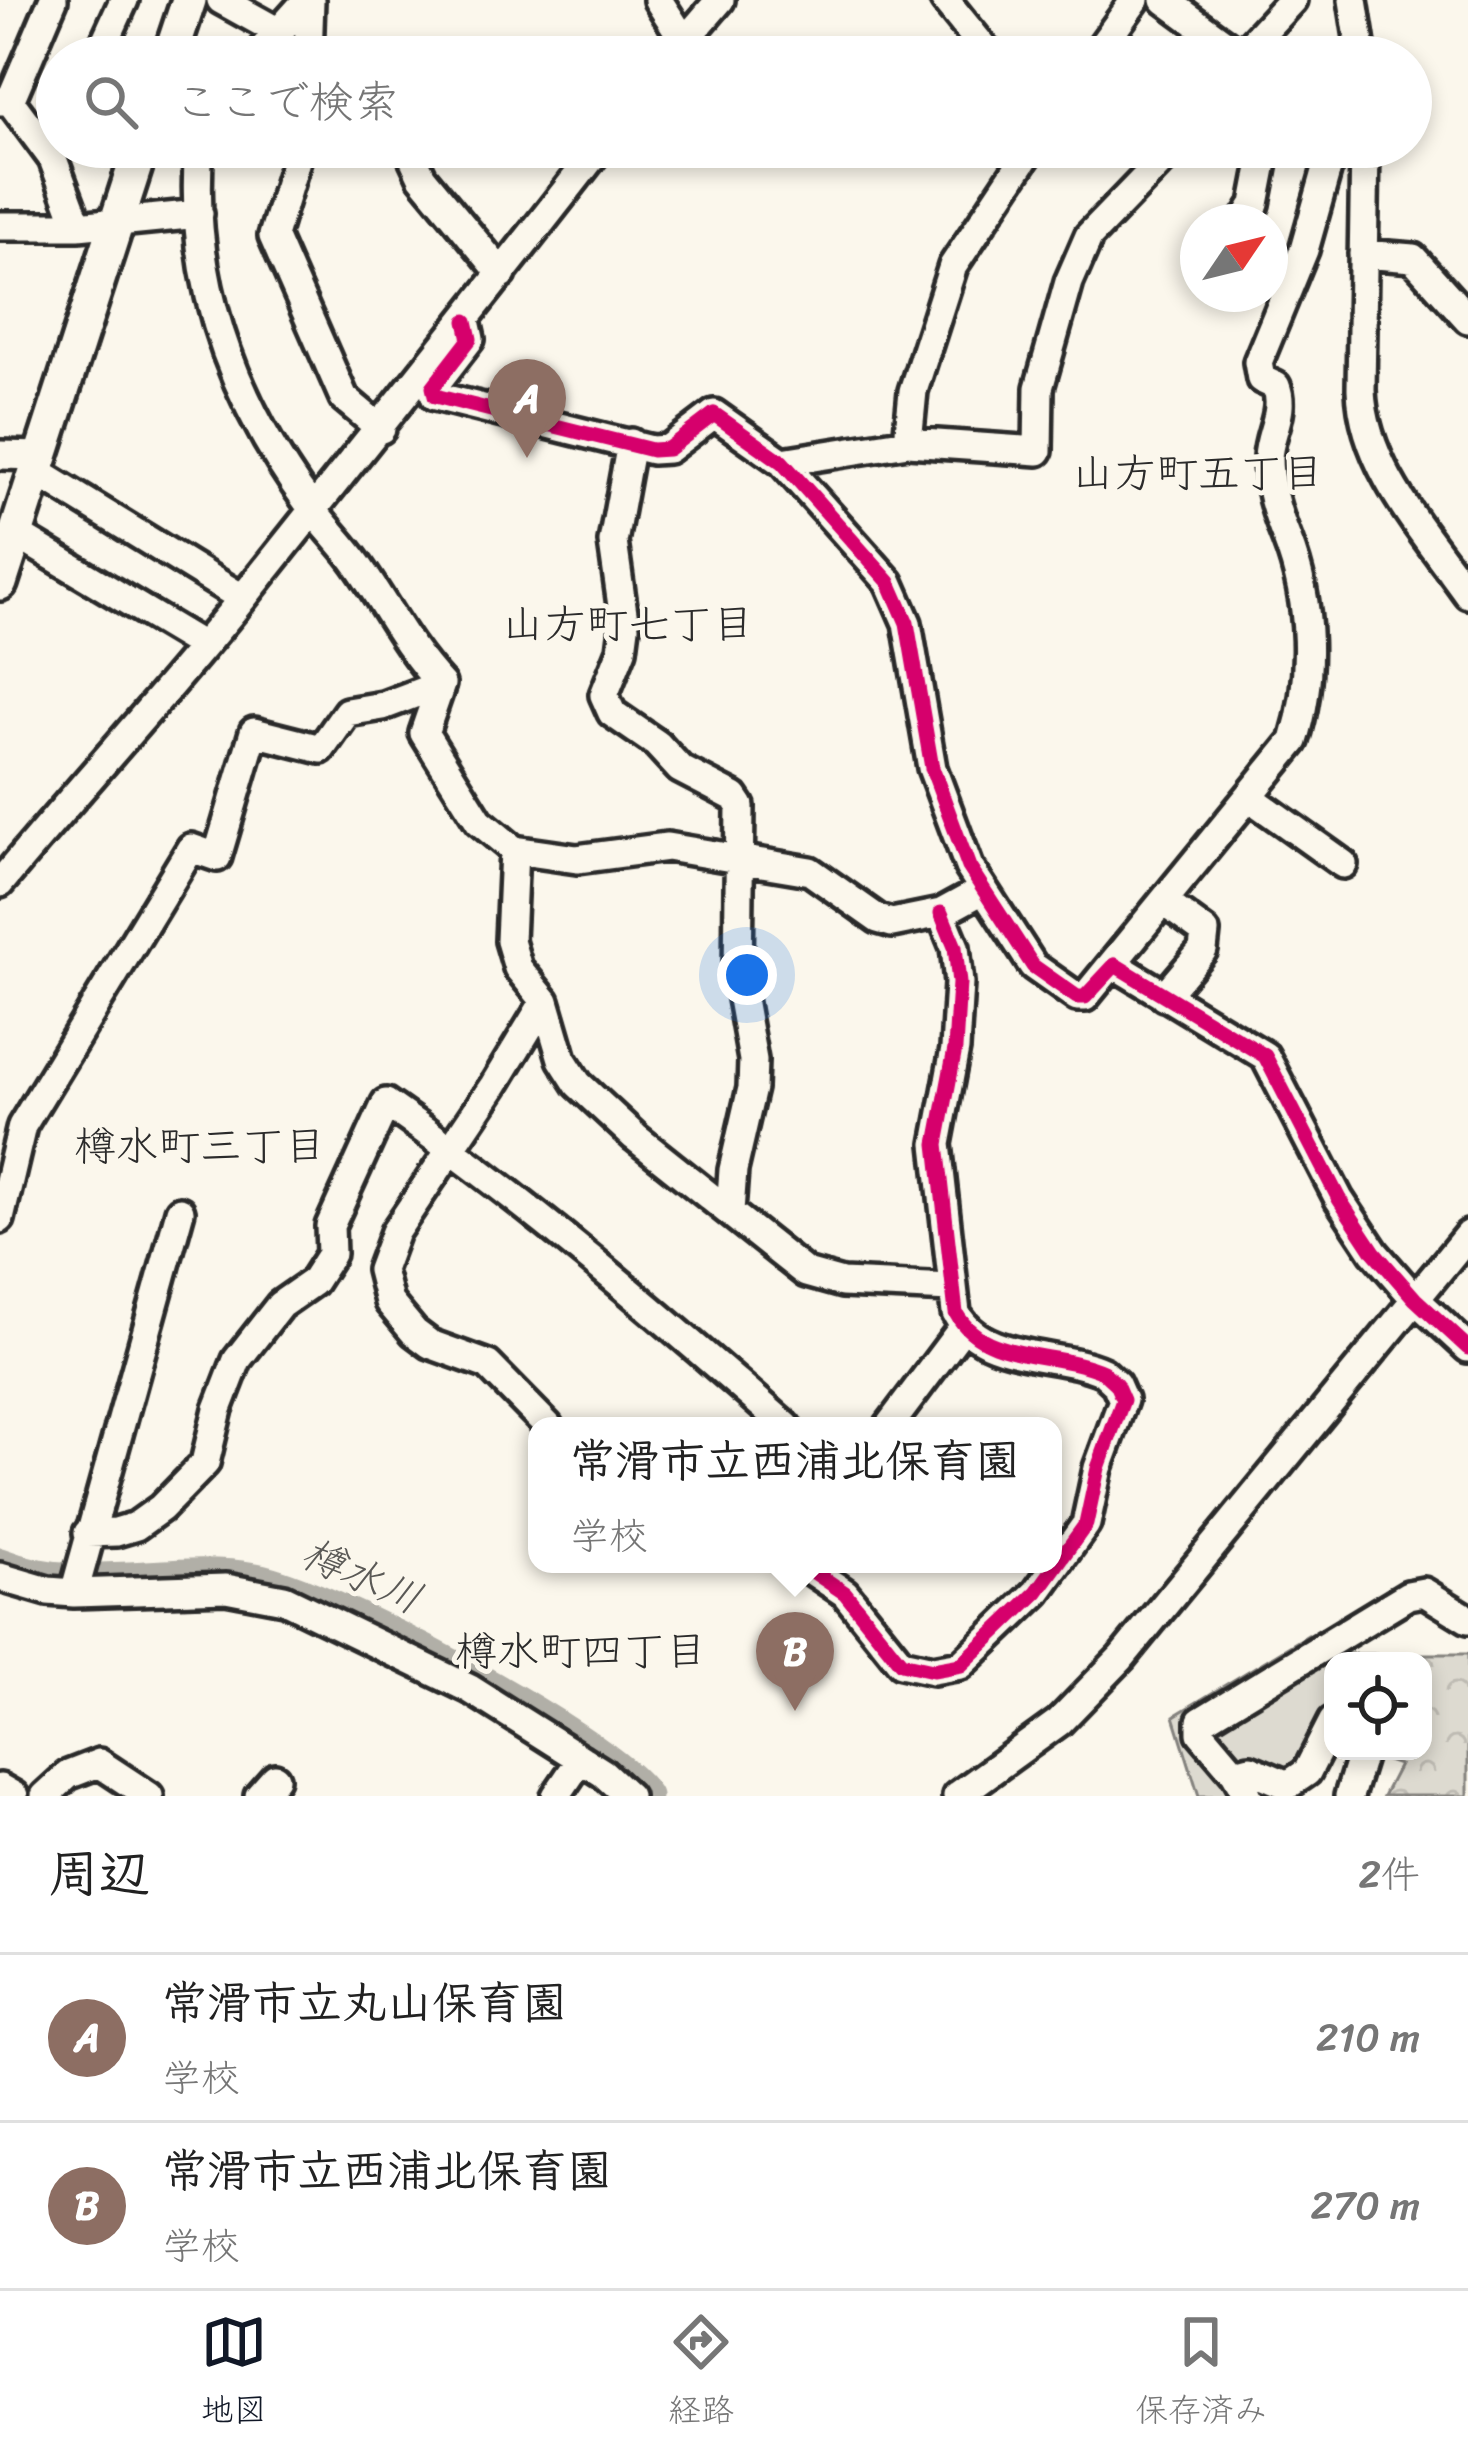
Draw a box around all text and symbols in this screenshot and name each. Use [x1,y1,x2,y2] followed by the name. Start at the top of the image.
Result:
[36,36,1432,168] search box
[174,62,399,142] text: ここで検索
[78,69,144,135] icon: search
[1180,204,1288,312] north arrow
[488,359,566,458] pin: A
[1072,436,1324,510] district label: 山方町五丁目
[502,587,754,661] district label: 山方町七丁目
[717,945,777,1005] your location
[74,1109,326,1183] district label: 樽水町三丁目
[528,1417,1062,1573] popup
[570,1421,1020,1501] text: 常滑市立西浦北保育園
[570,1501,648,1570] text: 学校
[289,1517,435,1635] water label: 樽水川
[756,1612,834,1711] pin: B
[455,1614,707,1688] district label: 樽水町四丁目
[1324,1652,1432,1760] map controls
[1324,1652,1432,1760] button: locate
[48,1829,150,1919] text: 周辺
[1358,1840,1420,1909] text: 2件
[162,1963,567,2043] text: 常滑市立丸山保育園
[74,2003,100,2072] text: A
[1316,2003,1420,2072] text: 210 m
[162,2043,240,2112] text: 学校
[162,2131,612,2211] text: 常滑市立西浦北保育園
[75,2171,99,2240] text: B
[1310,2171,1420,2240] text: 270 m
[162,2211,240,2280] text: 学校
[201,2309,267,2439] tab: 地図
[668,2309,734,2439] tab: 経路
[1135,2309,1267,2439] tab: 保存済み

